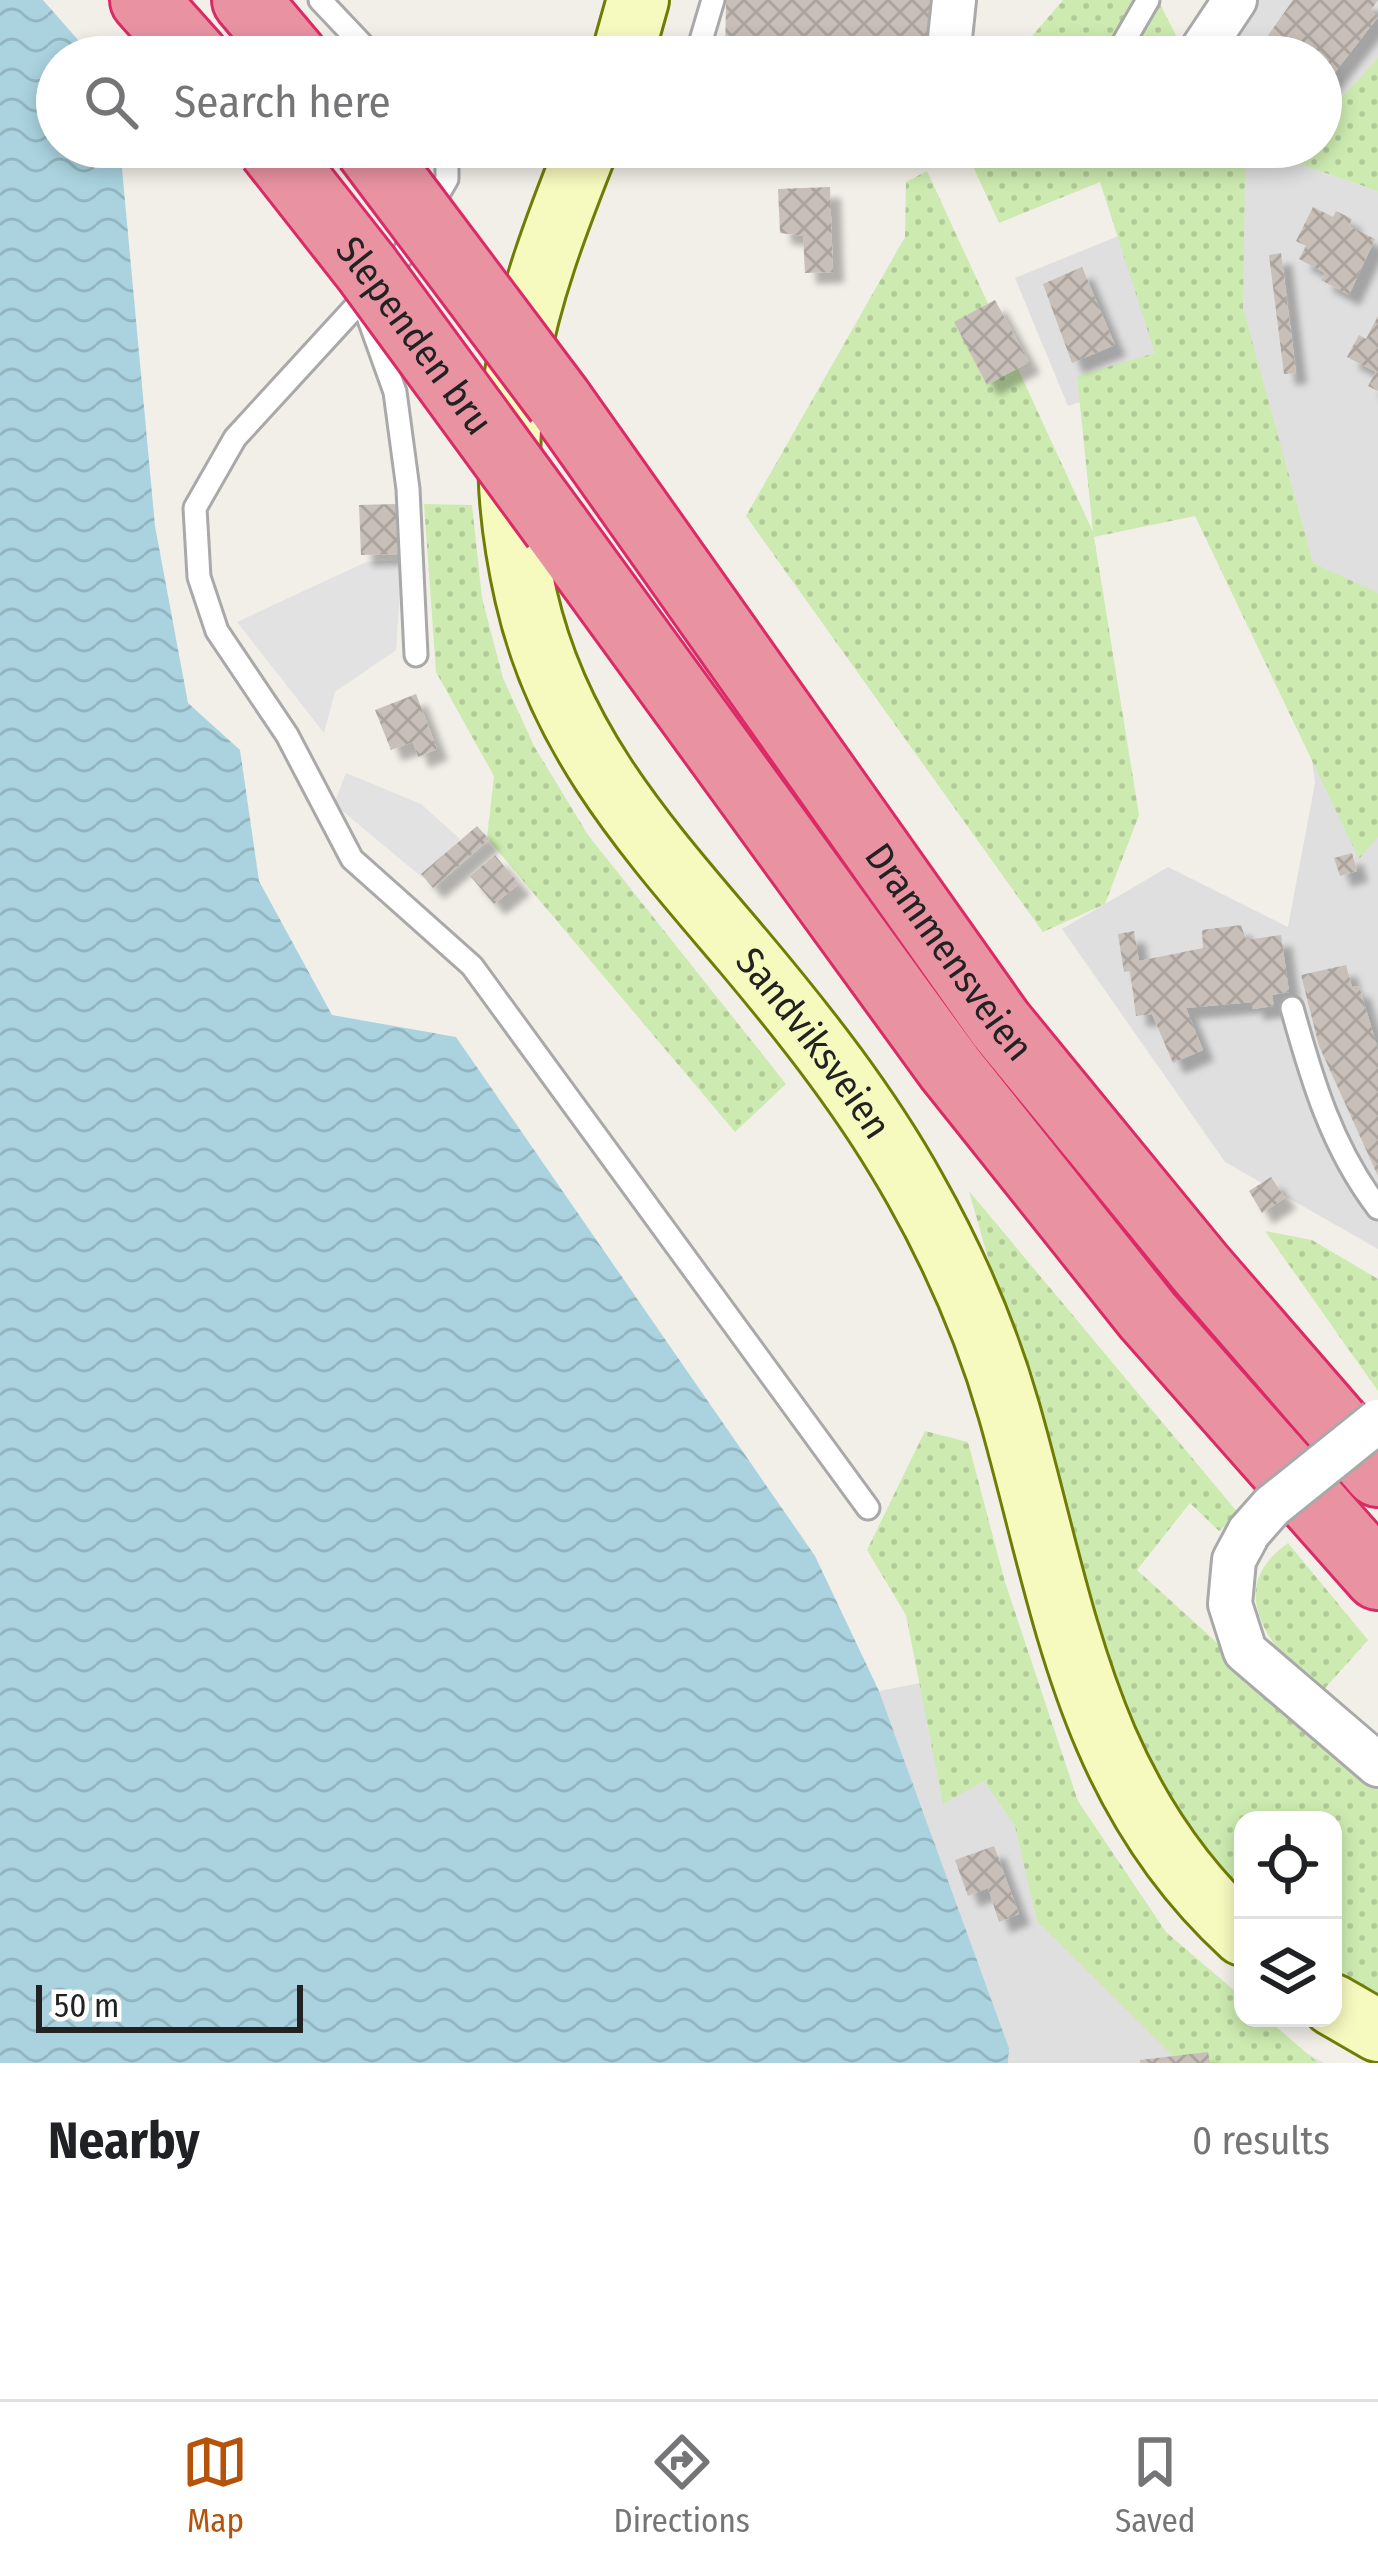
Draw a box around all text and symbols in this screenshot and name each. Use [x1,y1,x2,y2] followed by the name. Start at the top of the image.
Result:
[36,36,1342,168] search box
[78,69,144,135] icon: search
[174,75,391,129] text: Search here
[326,228,502,444] street label: Slependen bru
[855,835,1042,1070] street label: Drammensveien
[726,939,900,1147] street label: Sandviksveien
[1234,1811,1342,2027] map controls
[1234,1811,1342,1919] button: locate
[1234,1919,1342,2027] button: layers
[36,1979,303,2032] scale bar
[54,1986,119,2026] text: 50 m
[48,2110,200,2172] text: Nearby
[1192,2118,1330,2164] text: 0 results
[182,2429,248,2541] tab: Map
[613,2429,750,2541] tab: Directions
[1115,2429,1195,2541] tab: Saved

